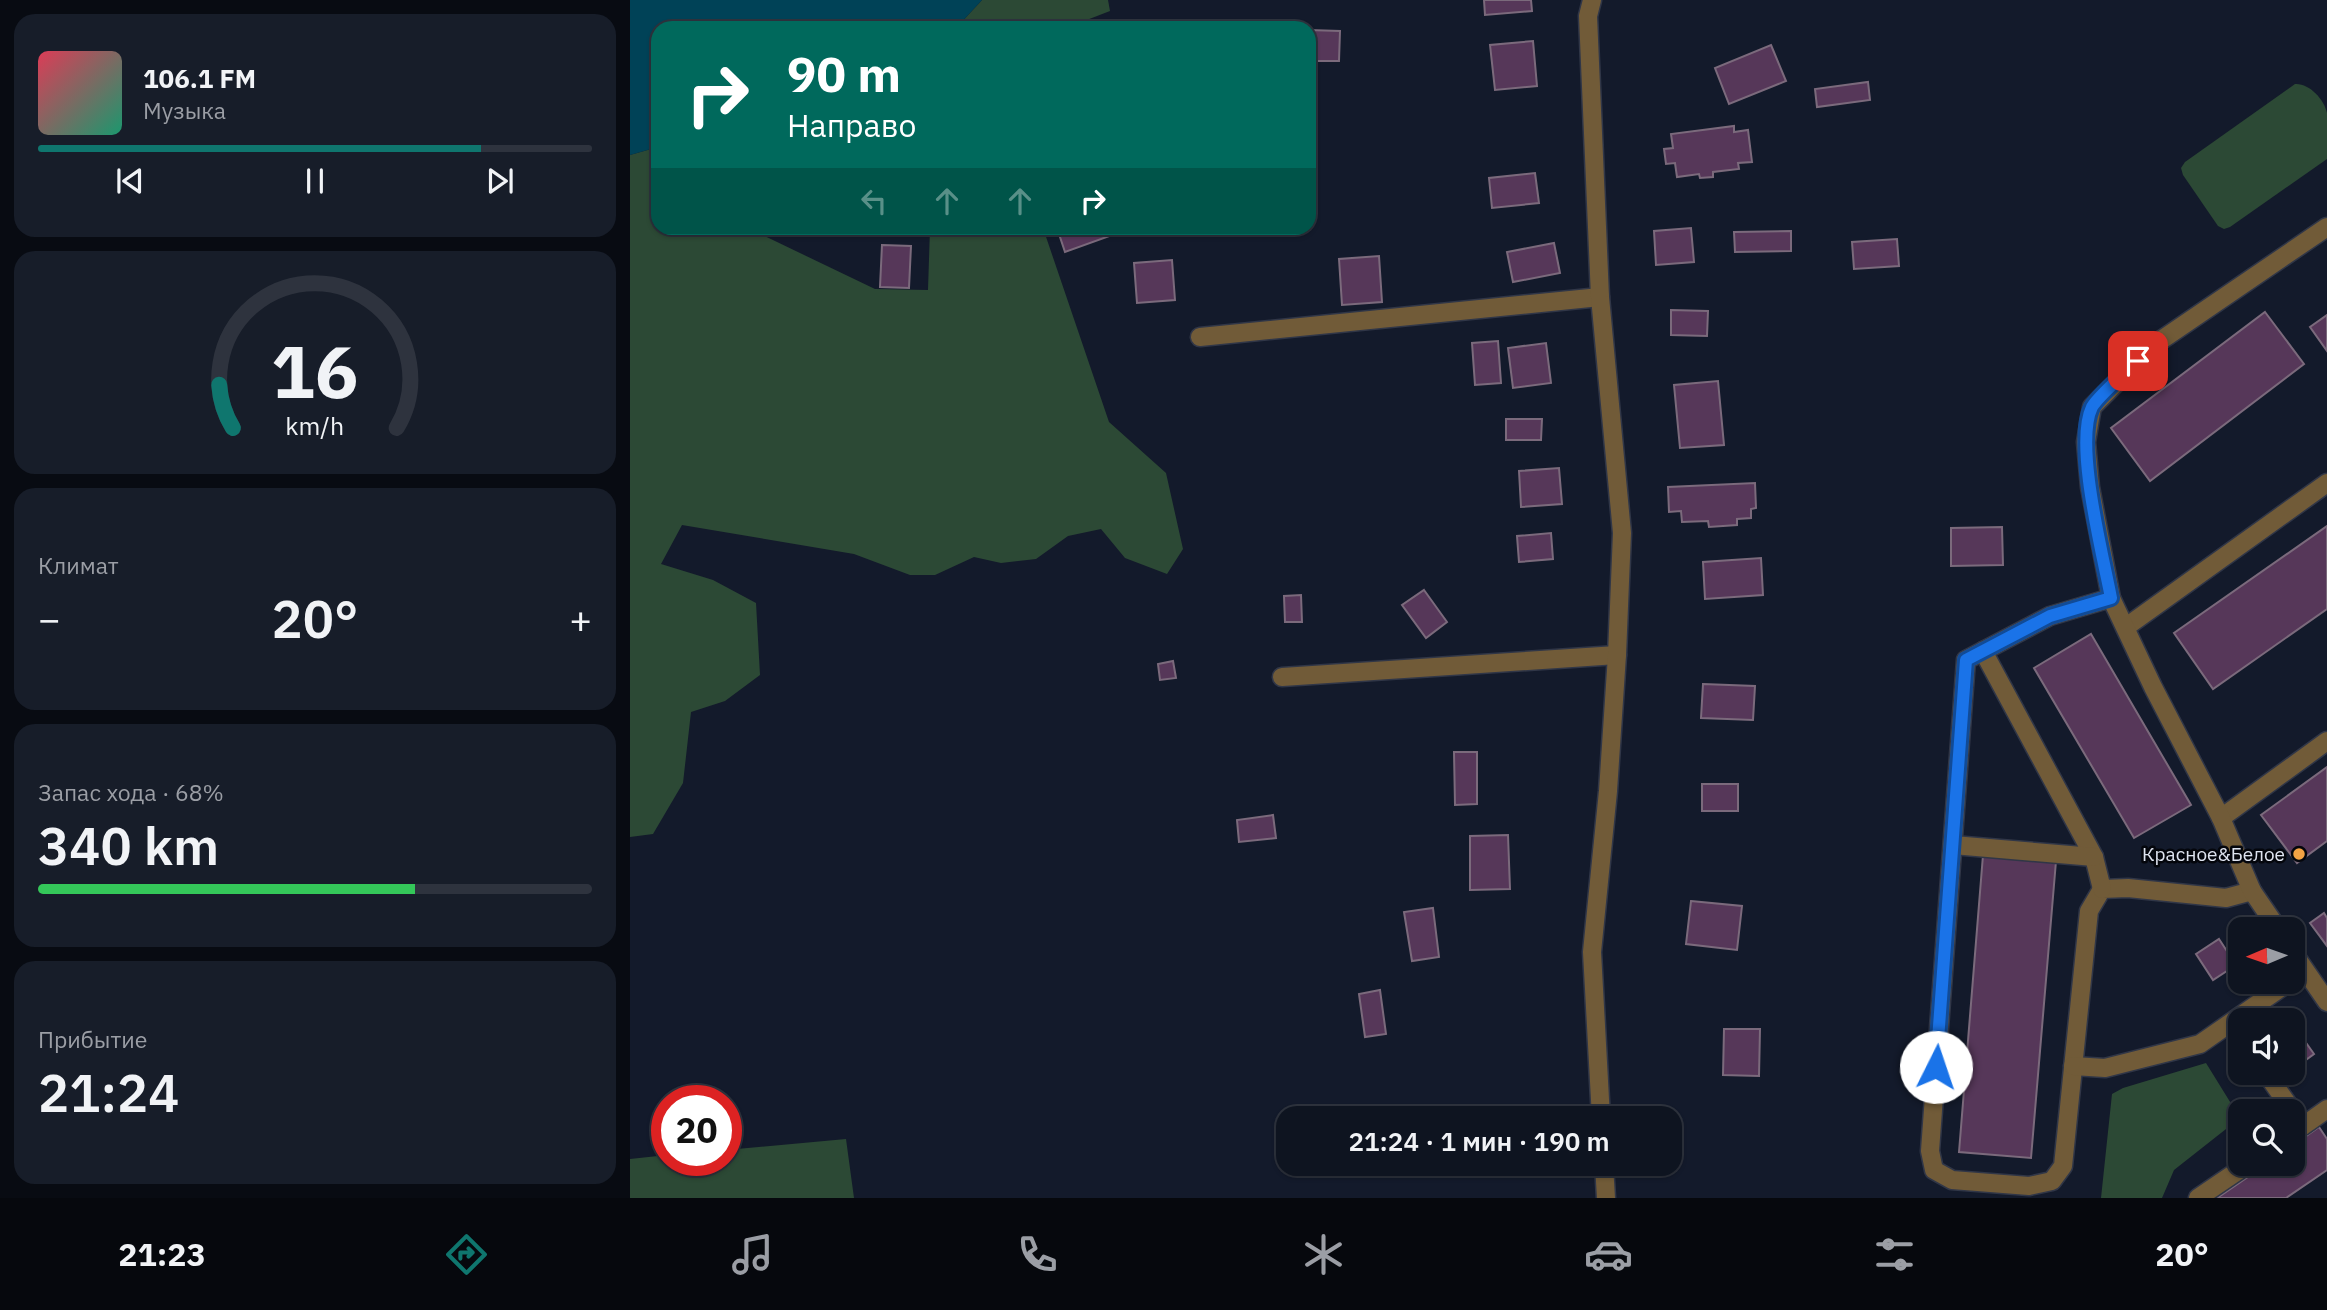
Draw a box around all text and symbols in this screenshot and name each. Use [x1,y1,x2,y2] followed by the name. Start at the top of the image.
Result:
[787,42,901,105] text: 90 m
[672,49,763,140] icon: right
[143,61,256,95] text: 106.1 FM
[143,95,226,125] text: Музыка
[787,104,916,146] text: Направо
[111,162,149,200] icon: previous
[296,162,334,200] icon: pause
[481,162,519,200] icon: next
[855,182,893,220] icon: left
[928,182,966,220] icon: ahead
[1001,182,1039,220] icon: ahead
[1074,182,1112,220] icon: right
[271,324,359,419] text: 16
[2108,331,2168,391] pin
[2119,342,2157,380] icon: arrive
[286,409,344,442] text: km/h
[38,550,119,580] text: Климат
[272,585,358,652] text: 20°
[38,594,61,643] text: −
[569,594,592,643] text: +
[38,777,224,807] text: Запас хода · 68%
[38,812,219,879] text: 340 km
[2142,842,2285,866] place label: Красное&Белое
[2291,846,2307,862] marker: Красное&Белое
[2228,917,2305,994] north arrow
[2228,917,2305,1176] map controls
[2228,1008,2305,1085] button: sound
[38,1024,147,1054] text: Прибытие
[1899,1030,1973,1104] position arrow
[38,1059,179,1126] text: 21:24
[651,1085,742,1176] speed limit sign: 20
[2228,1099,2305,1176] button: search
[1348,1124,1610,1158] text: 21:24 · 1 мин · 190 m
[442,1230,491,1279] icon: directions
[728,1230,777,1279] icon: music
[1013,1230,1062,1279] icon: phone
[1299,1230,1348,1279] icon: climate
[1584,1230,1633,1279] icon: car
[1870,1230,1919,1279] icon: filters
[118,1233,206,1275] text: 21:23
[2155,1233,2209,1275] text: 20°

